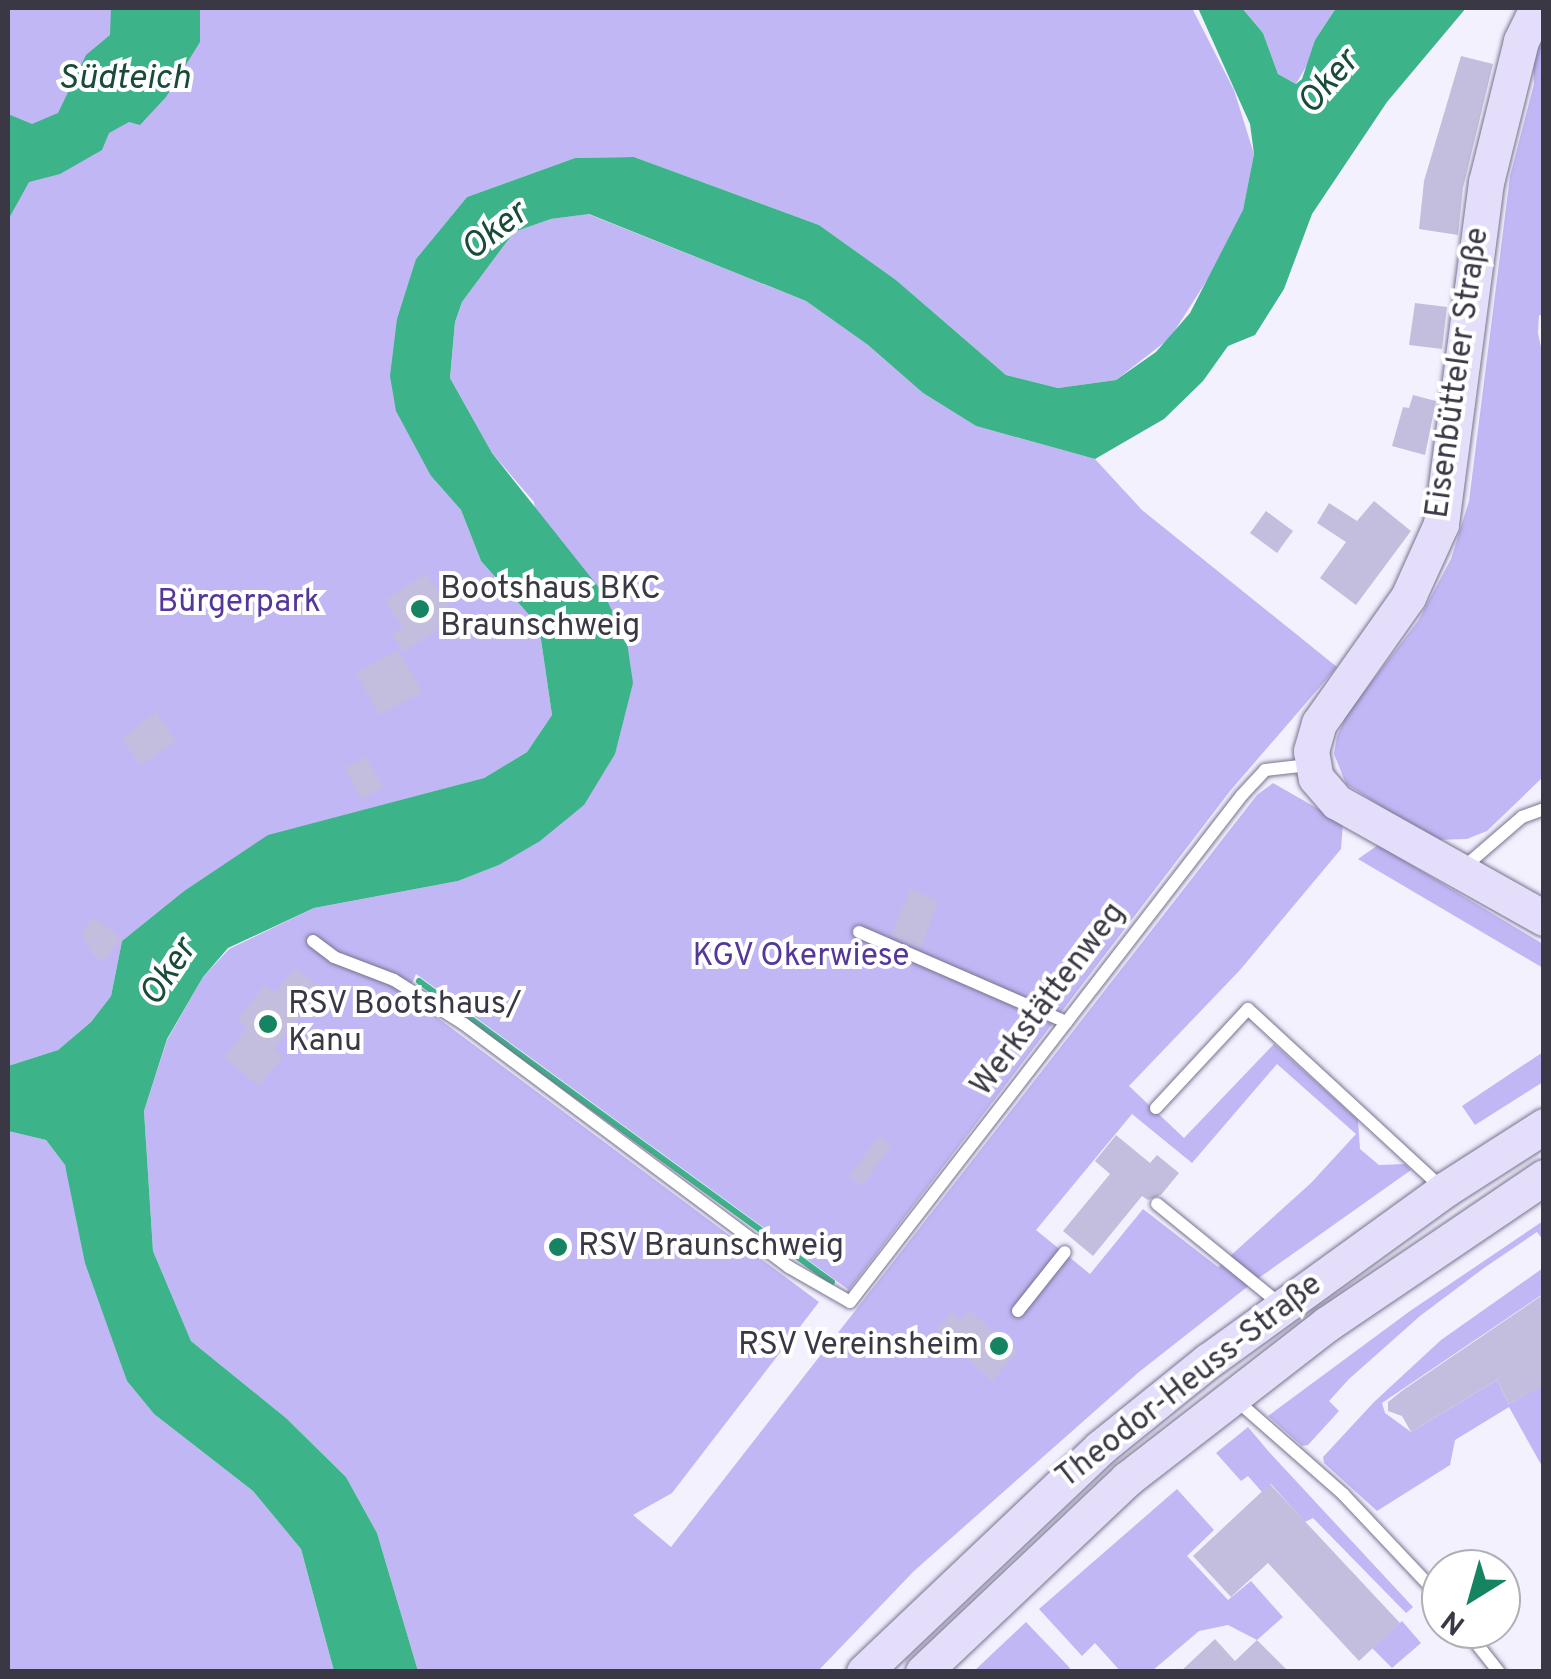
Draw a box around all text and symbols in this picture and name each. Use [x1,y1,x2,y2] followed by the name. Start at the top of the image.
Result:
[1289,42,1369,124] water label: Oker
[58,58,190,100] water label: Südteich
[454,193,536,271] water label: Oker
[1420,225,1498,521] street label: Eisenbütteler Straße
[440,572,661,647] place label: Bootshaus BKC Braunschweig
[157,584,321,622] park label: Bürgerpark
[409,598,431,620] marker: Bootshaus BKC Braunschweig
[964,896,1134,1104] street label: Werkstättenweg
[131,931,207,1015] water label: Oker
[692,938,910,976] park label: KGV Okerwiese
[288,987,523,1062] place label: RSV Bootshaus/ Kanu
[257,1013,279,1035] marker: RSV Bootshaus/ Kanu
[578,1228,845,1266] place label: RSV Braunschweig
[547,1236,569,1258] marker: RSV Braunschweig
[1050,1266,1330,1498] street label: Theodor-Heuss-Straße
[736,1327,979,1365] place label: RSV Vereinsheim
[988,1335,1010,1357] marker: RSV Vereinsheim
[1421,1549,1521,1649] north arrow
[1435,1601,1473,1642] text: N

